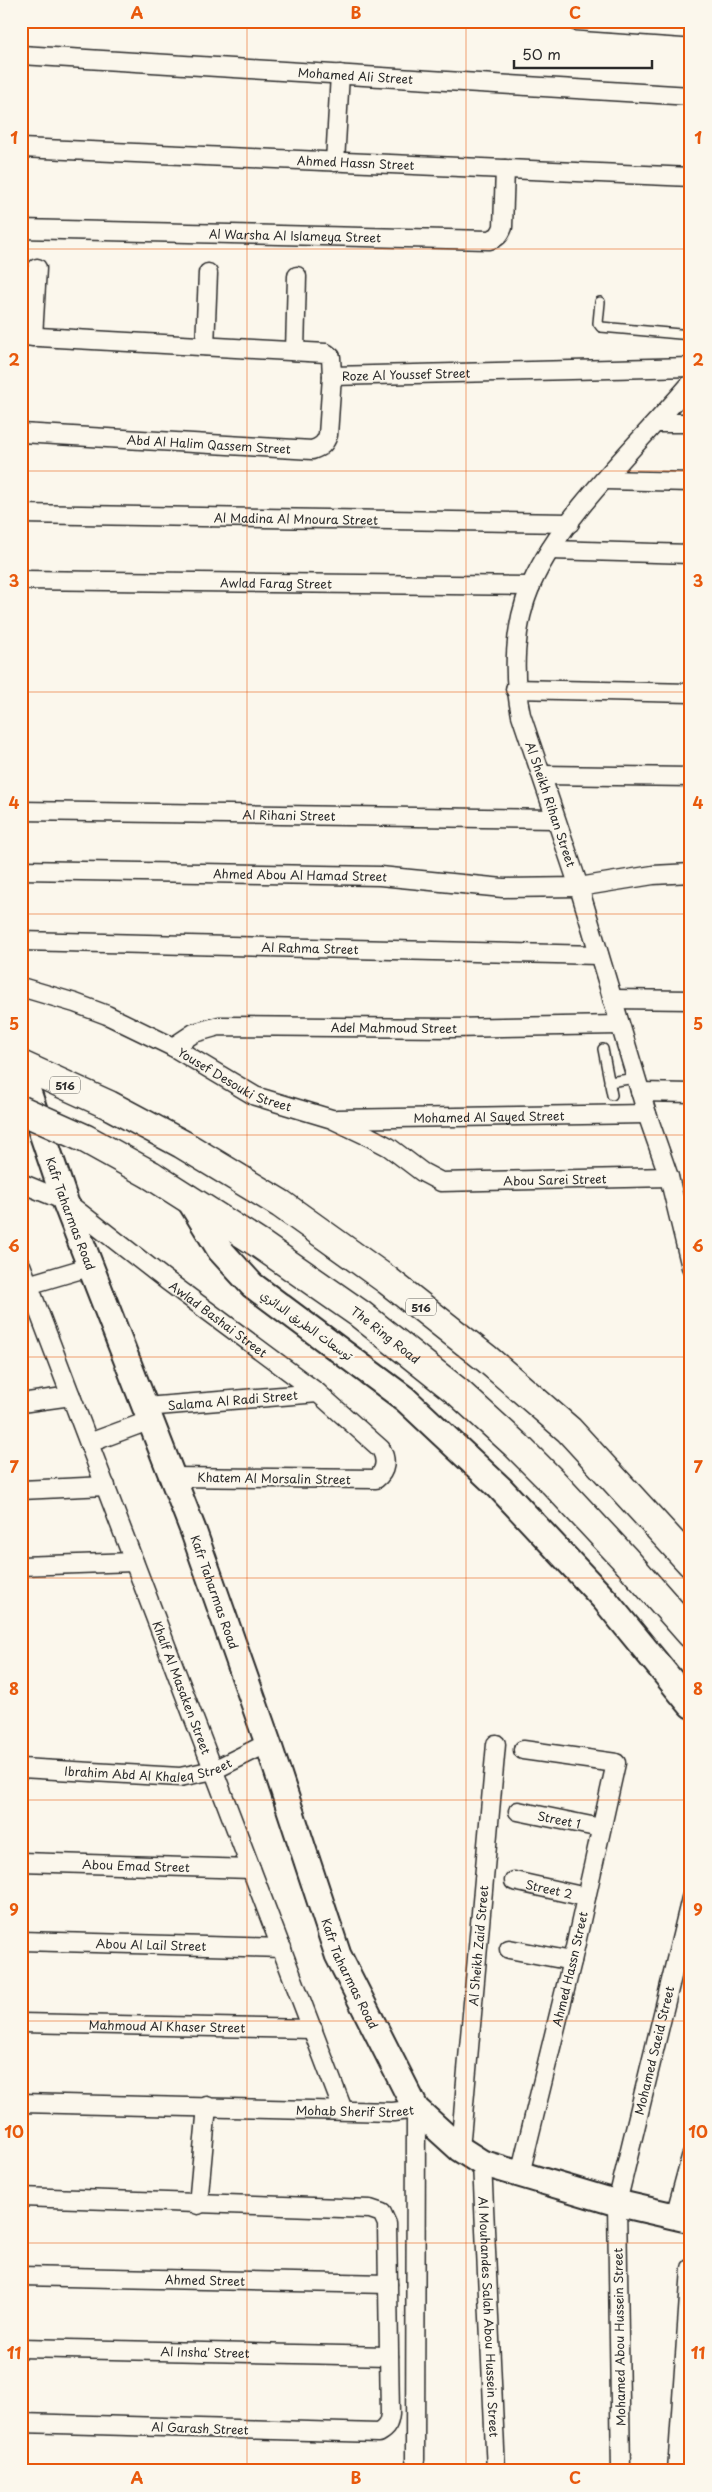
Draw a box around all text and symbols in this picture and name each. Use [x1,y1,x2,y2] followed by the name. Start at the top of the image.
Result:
[131,0,144,24] text: A
[351,0,362,24] text: B
[569,0,581,24] text: C
[514,38,652,70] scale bar
[522,42,561,65] text: 50 m
[297,63,414,88] street label: Mohamed Ali Street
[10,125,18,149] text: 1
[694,125,702,149] text: 1
[297,151,415,174] street label: Ahmed Hassn Street
[209,224,381,246] street label: Al Warsha Al Islameya Street
[8,347,20,371] text: 2
[692,347,704,371] text: 2
[342,364,471,385] street label: Roze Al Youssef Street
[126,430,291,458] street label: Abd Al Halim Qassem Street
[214,508,378,529] street label: Al Madina Al Mnoura Street
[9,568,19,592] text: 3
[693,568,703,592] text: 3
[220,573,332,593] street label: Awlad Farag Street
[522,739,581,869] street label: Al Sheikh Rihan Street
[9,790,20,814] text: 4
[693,790,704,814] text: 4
[242,805,336,825] street label: Al Rihani Street
[213,864,388,886] street label: Ahmed Abou Al Hamad Street
[261,938,359,958] street label: Al Rahma Street
[9,1011,19,1035] text: 5
[693,1011,703,1035] text: 5
[331,1018,457,1037] street label: Adel Mahmoud Street
[175,1043,294,1115] street label: Yousef Desouki Street
[50,1076,80,1094] road number: 516
[413,1106,565,1127] street label: Mohamed Al Sayed Street
[42,1154,100,1273] street label: Kafr Taharmas Road
[503,1169,607,1190] street label: Abou Sarei Street
[8,1233,20,1257] text: 6
[692,1233,704,1257] text: 6
[166,1276,271,1361] street label: Awlad Bashai Street
[257,1285,357,1366] street label: توسعات الطريق الدائري
[406,1298,436,1315] road number: 516
[348,1302,424,1368] street label: The Ring Road
[167,1386,299,1414] street label: Salama Al Radi Street
[9,1454,19,1478] text: 7
[693,1454,703,1478] text: 7
[197,1468,351,1488] street label: Khatem Al Morsalin Street
[186,1533,243,1651] street label: Kafr Taharmas Road
[148,1618,216,1757] street label: Khalf Al Masaken Street
[9,1676,19,1700] text: 8
[693,1676,703,1700] text: 8
[64,1754,235,1786] street label: Ibrahim Abd Al Khaleq Street
[536,1806,582,1833] street label: Street 1
[82,1855,190,1876] street label: Abou Emad Street
[524,1875,574,1903] street label: Street 2
[464,1885,492,2007] street label: Al Sheikh Zaid Street
[9,1897,19,1921] text: 9
[693,1897,703,1921] text: 9
[547,1910,592,2028] street label: Ahmed Hassn Street
[317,1916,383,2032] street label: Kafr Taharmas Road
[95,1934,207,1955] street label: Abou Al Lail Street
[630,1984,678,2117] street label: Mohamed Saeid Street
[89,2015,246,2037] street label: Mahmoud Al Khaser Street
[296,2100,415,2121] street label: Mohab Sherif Street
[4,2119,24,2143] text: 10
[688,2119,708,2143] text: 10
[475,2196,503,2438] street label: Al Mouhandes Salah Abou Hussein Street
[608,2248,630,2426] street label: Mohamed Abou Hussein Street
[165,2270,245,2290] street label: Ahmed Street
[7,2340,21,2364] text: 11
[691,2340,705,2364] text: 11
[160,2342,250,2362] street label: Al Insha' Street
[151,2417,249,2439] street label: Al Garash Street
[131,2465,144,2489] text: A
[351,2465,362,2489] text: B
[569,2465,581,2489] text: C

